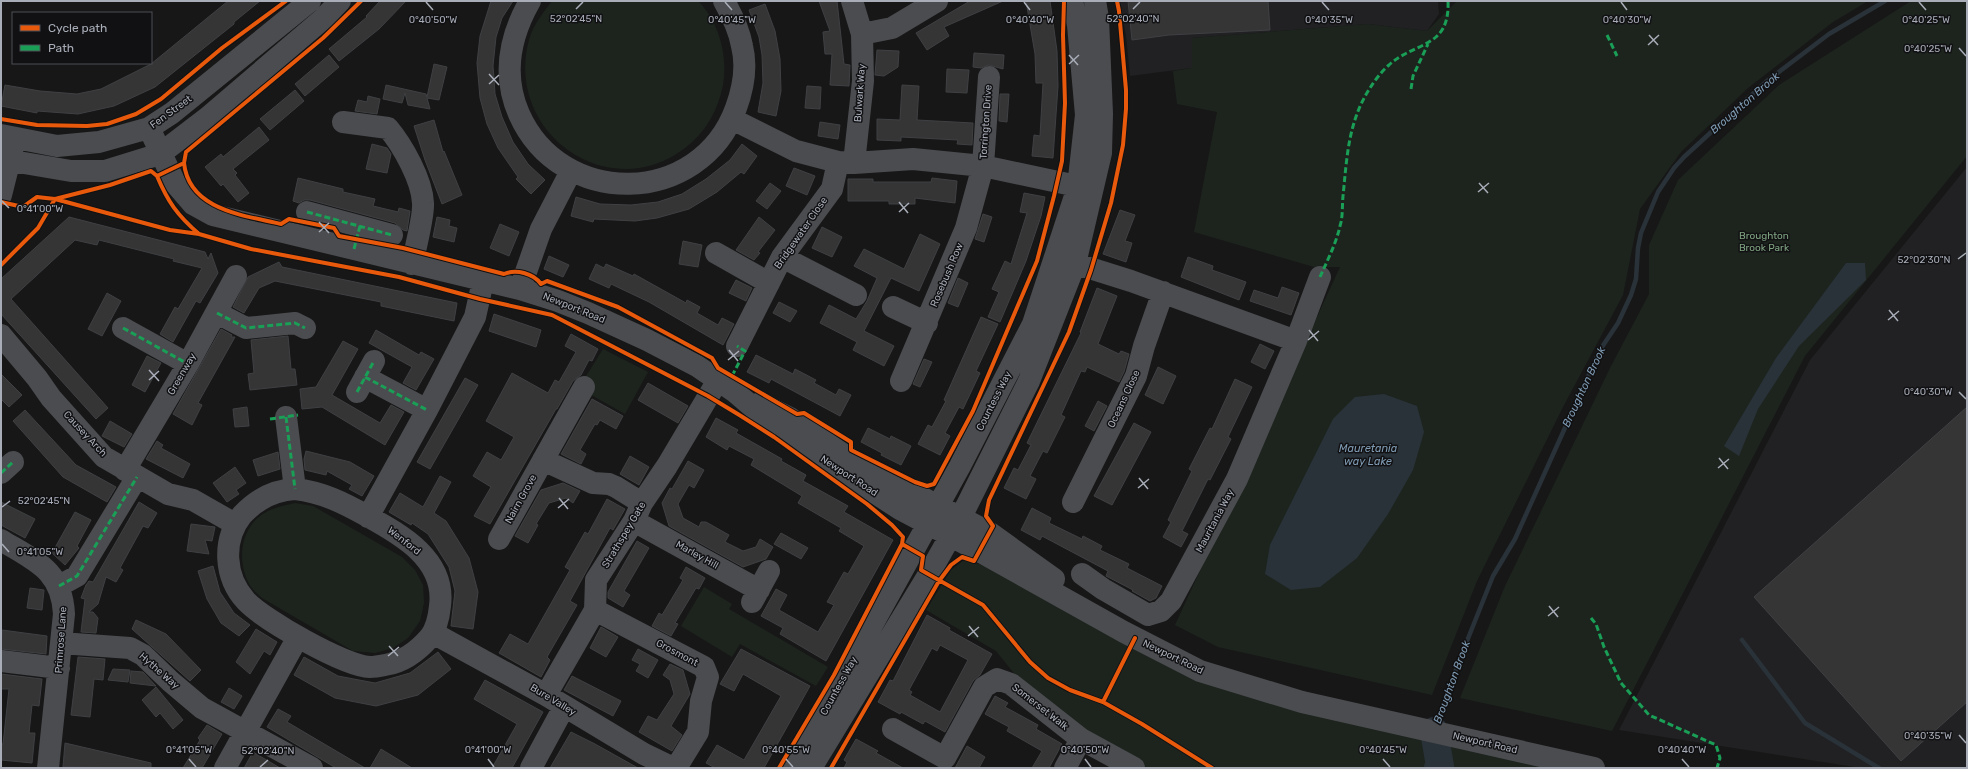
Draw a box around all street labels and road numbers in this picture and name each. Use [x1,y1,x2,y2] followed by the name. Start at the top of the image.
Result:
[852,63,868,123] street label: Bulwark Way
[977,84,995,160] street label: Torrington Drive
[148,93,194,131] street label: Fen Street
[772,195,830,271] street label: Bridgewater Close
[928,241,966,309] street label: Rosebush Row
[541,290,607,326] street label: Newport Road
[165,350,199,397] street label: Greenway
[1105,368,1143,430] street label: Oceans Close
[974,369,1014,433] street label: Countess Way
[61,409,109,459] street label: Causey Arch
[818,453,880,499] street label: Newport Road
[503,472,540,526] street label: Nairn Grove
[1193,487,1237,555] street label: Mauritania Way
[599,499,649,570] street label: Strathspey Gate
[385,524,423,558] street label: Wenford
[673,538,721,572] street label: Marley Hill
[53,606,69,674] street label: Primrose Lane
[654,637,700,669] street label: Grosmont
[1141,637,1205,677] street label: Newport Road
[136,650,182,692] street label: Hythe Way
[818,654,860,717] street label: Countess Way
[1010,681,1071,733] street label: Somerset Walk
[528,682,579,719] street label: Bure Valley
[1451,730,1519,756] street label: Newport Road

